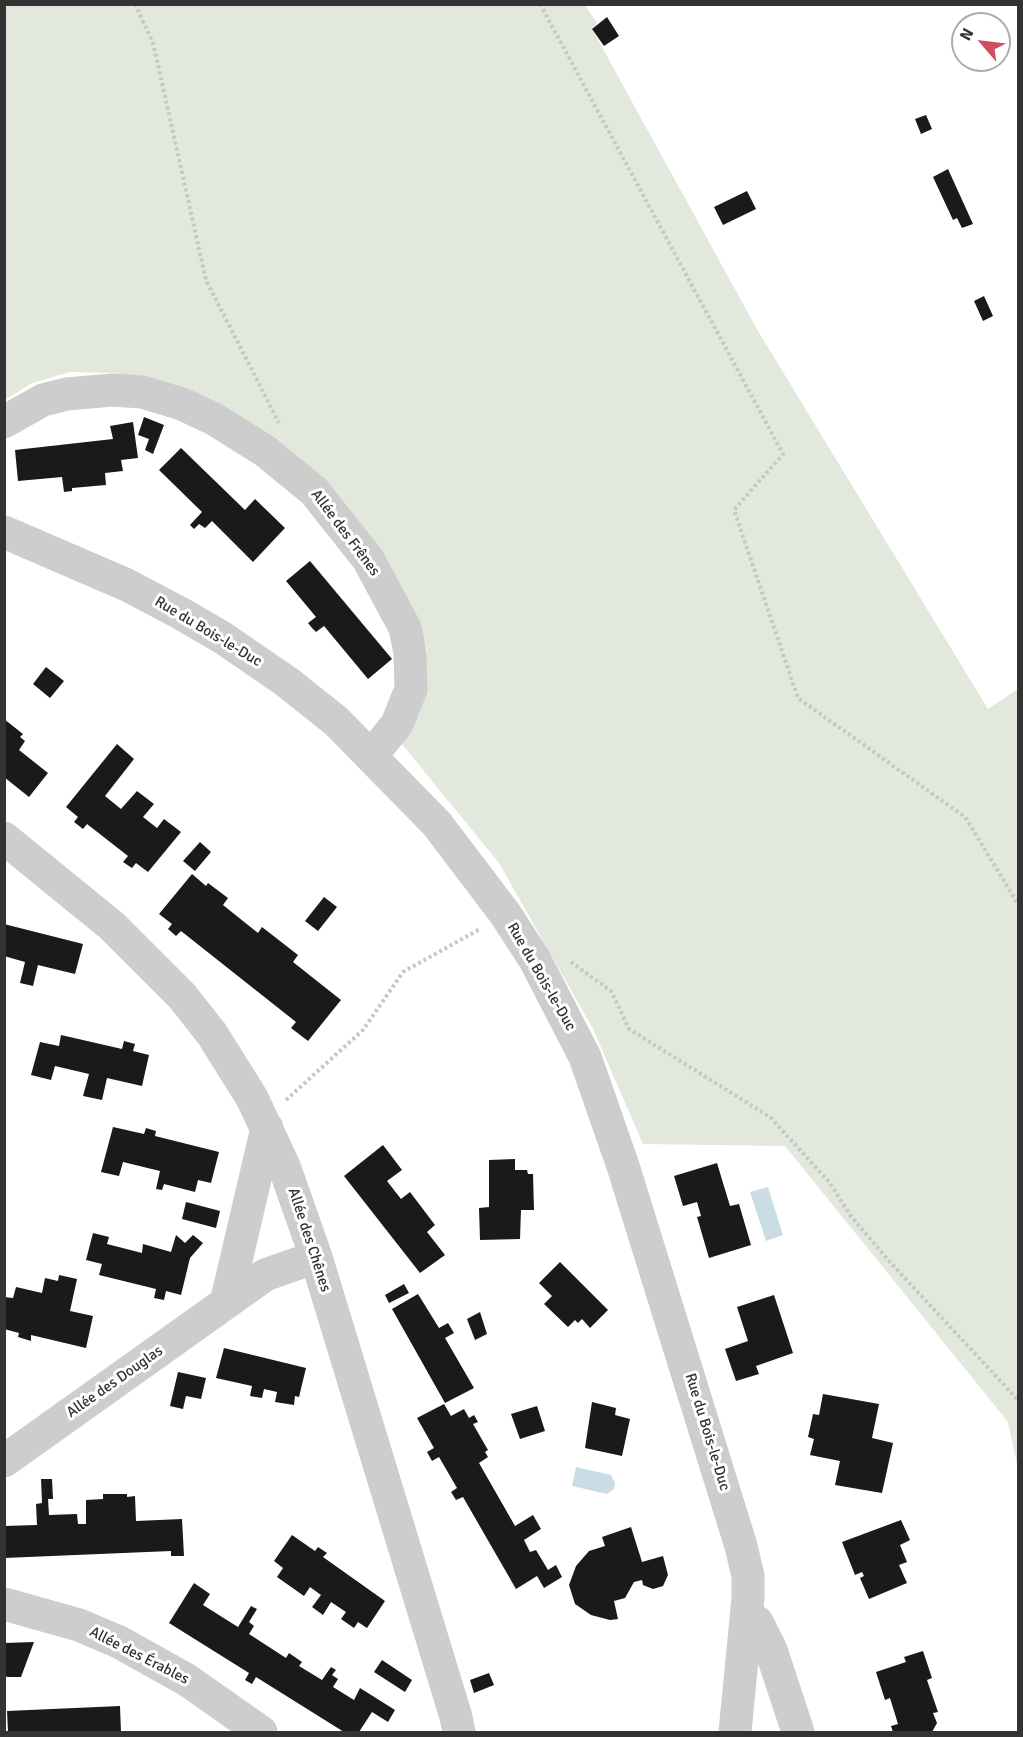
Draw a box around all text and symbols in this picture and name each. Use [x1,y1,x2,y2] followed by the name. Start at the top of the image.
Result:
[951,12,1011,72] north arrow
[955,25,978,44] text: N
[307,486,383,580] street label: Allée des Frênes
[151,593,265,671] street label: Rue du Bois-le-Duc
[503,920,579,1034] street label: Rue du Bois-le-Duc
[284,1186,334,1294] street label: Allée des Chênes
[63,1342,167,1422] street label: Allée des Douglas
[681,1371,733,1493] street label: Rue du Bois-le-Duc
[86,1623,192,1689] street label: Allée des Érables

